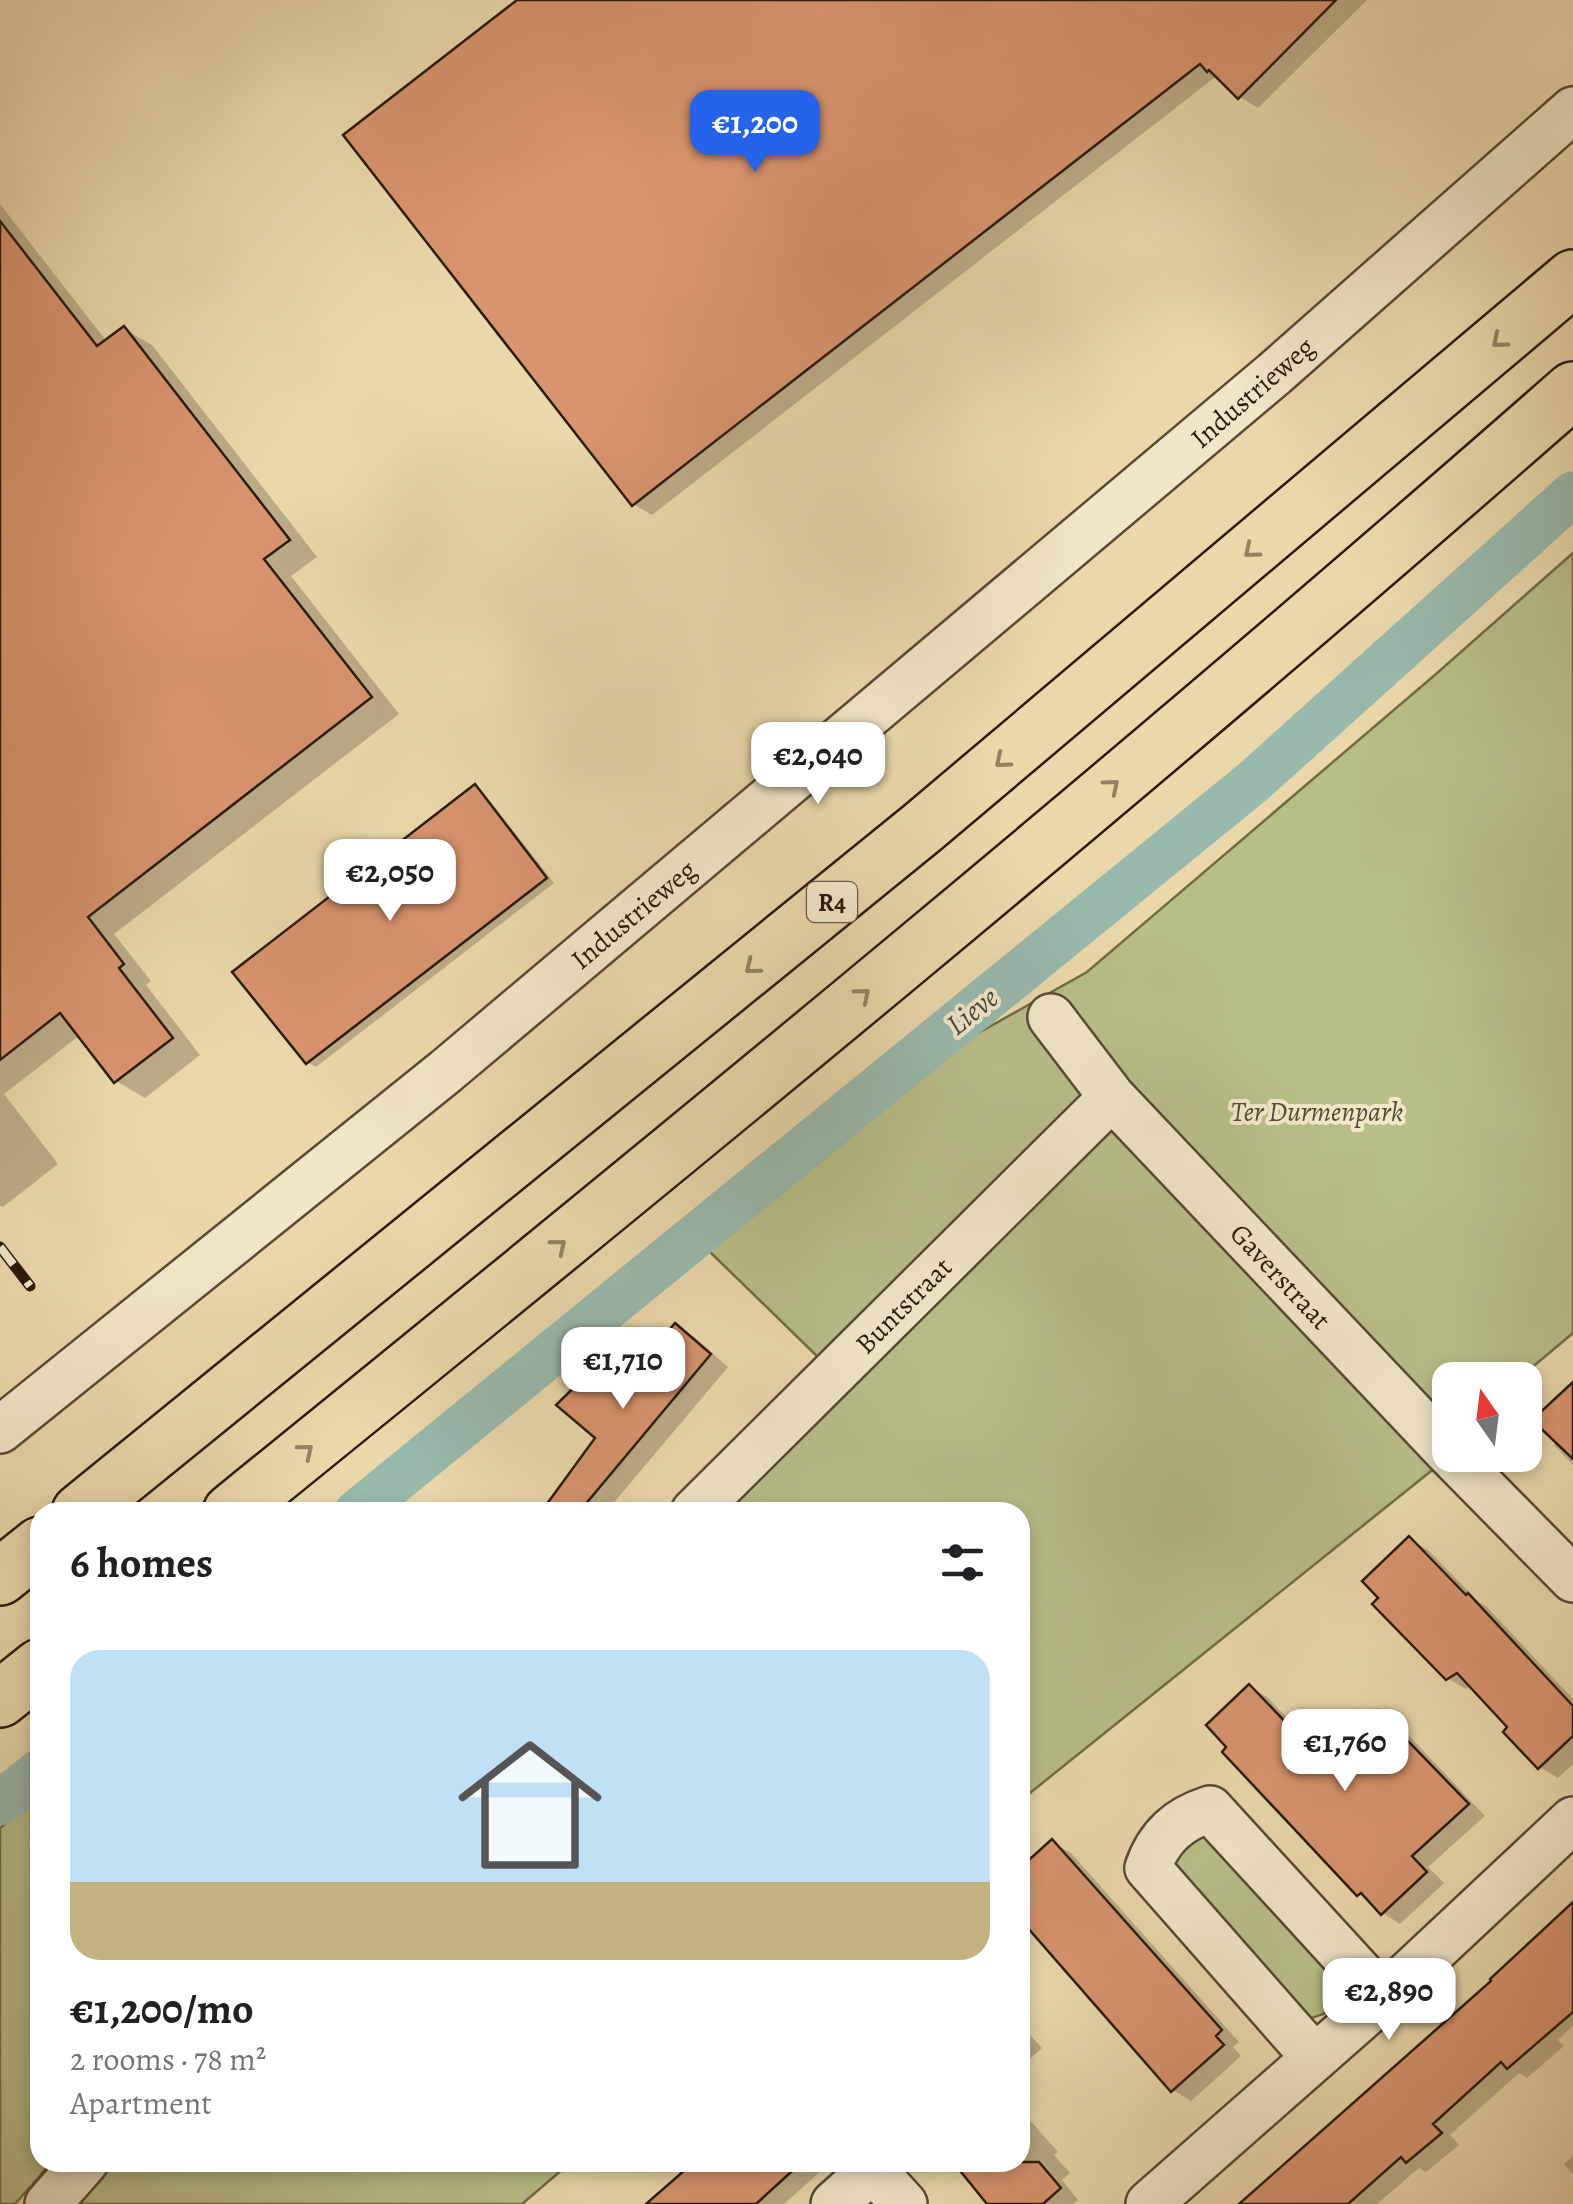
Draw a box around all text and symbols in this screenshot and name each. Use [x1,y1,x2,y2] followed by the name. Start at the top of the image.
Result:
[674,90,836,175] pin: €1,200
[712,100,798,144] text: €1,200
[1183,328,1323,457] street label: Industrieweg
[1492,329,1510,347] one-way arrow
[1244,539,1262,557] one-way arrow
[737,722,899,807] pin: €2,040
[773,732,863,776] text: €2,040
[996,749,1014,767] one-way arrow
[1100,779,1119,797] one-way arrow
[309,839,471,924] pin: €2,050
[346,849,434,893] text: €2,050
[563,851,704,978] street label: Industrieweg
[807,882,857,922] road number: R4
[745,955,763,973] one-way arrow
[938,978,1007,1044] water label: Lieve
[852,989,870,1007] one-way arrow
[1231,1093,1403,1131] park label: Ter Durmenpark
[1221,1215,1339,1338] street label: Gaverstraat
[547,1240,565,1258] one-way arrow
[847,1249,961,1363] street label: Buntstraat
[542,1327,704,1412] pin: €1,710
[583,1337,663,1381] text: €1,710
[1432,1362,1542,1472] north arrow
[1432,1362,1542,1472] map controls
[295,1445,313,1463] one-way arrow
[70,1534,213,1591] text: 6 homes
[935,1535,990,1590] icon: filters
[1264,1709,1426,1794] pin: €1,760
[440,1715,620,1895] icon: home
[1303,1719,1387,1763] text: €1,760
[1308,1958,1470,2043] pin: €2,890
[1345,1968,1433,2012] text: €2,890
[70,1980,254,2037] text: €1,200/mo
[70,2037,266,2081] text: 2 rooms · 78 m²
[70,2081,212,2125] text: Apartment

